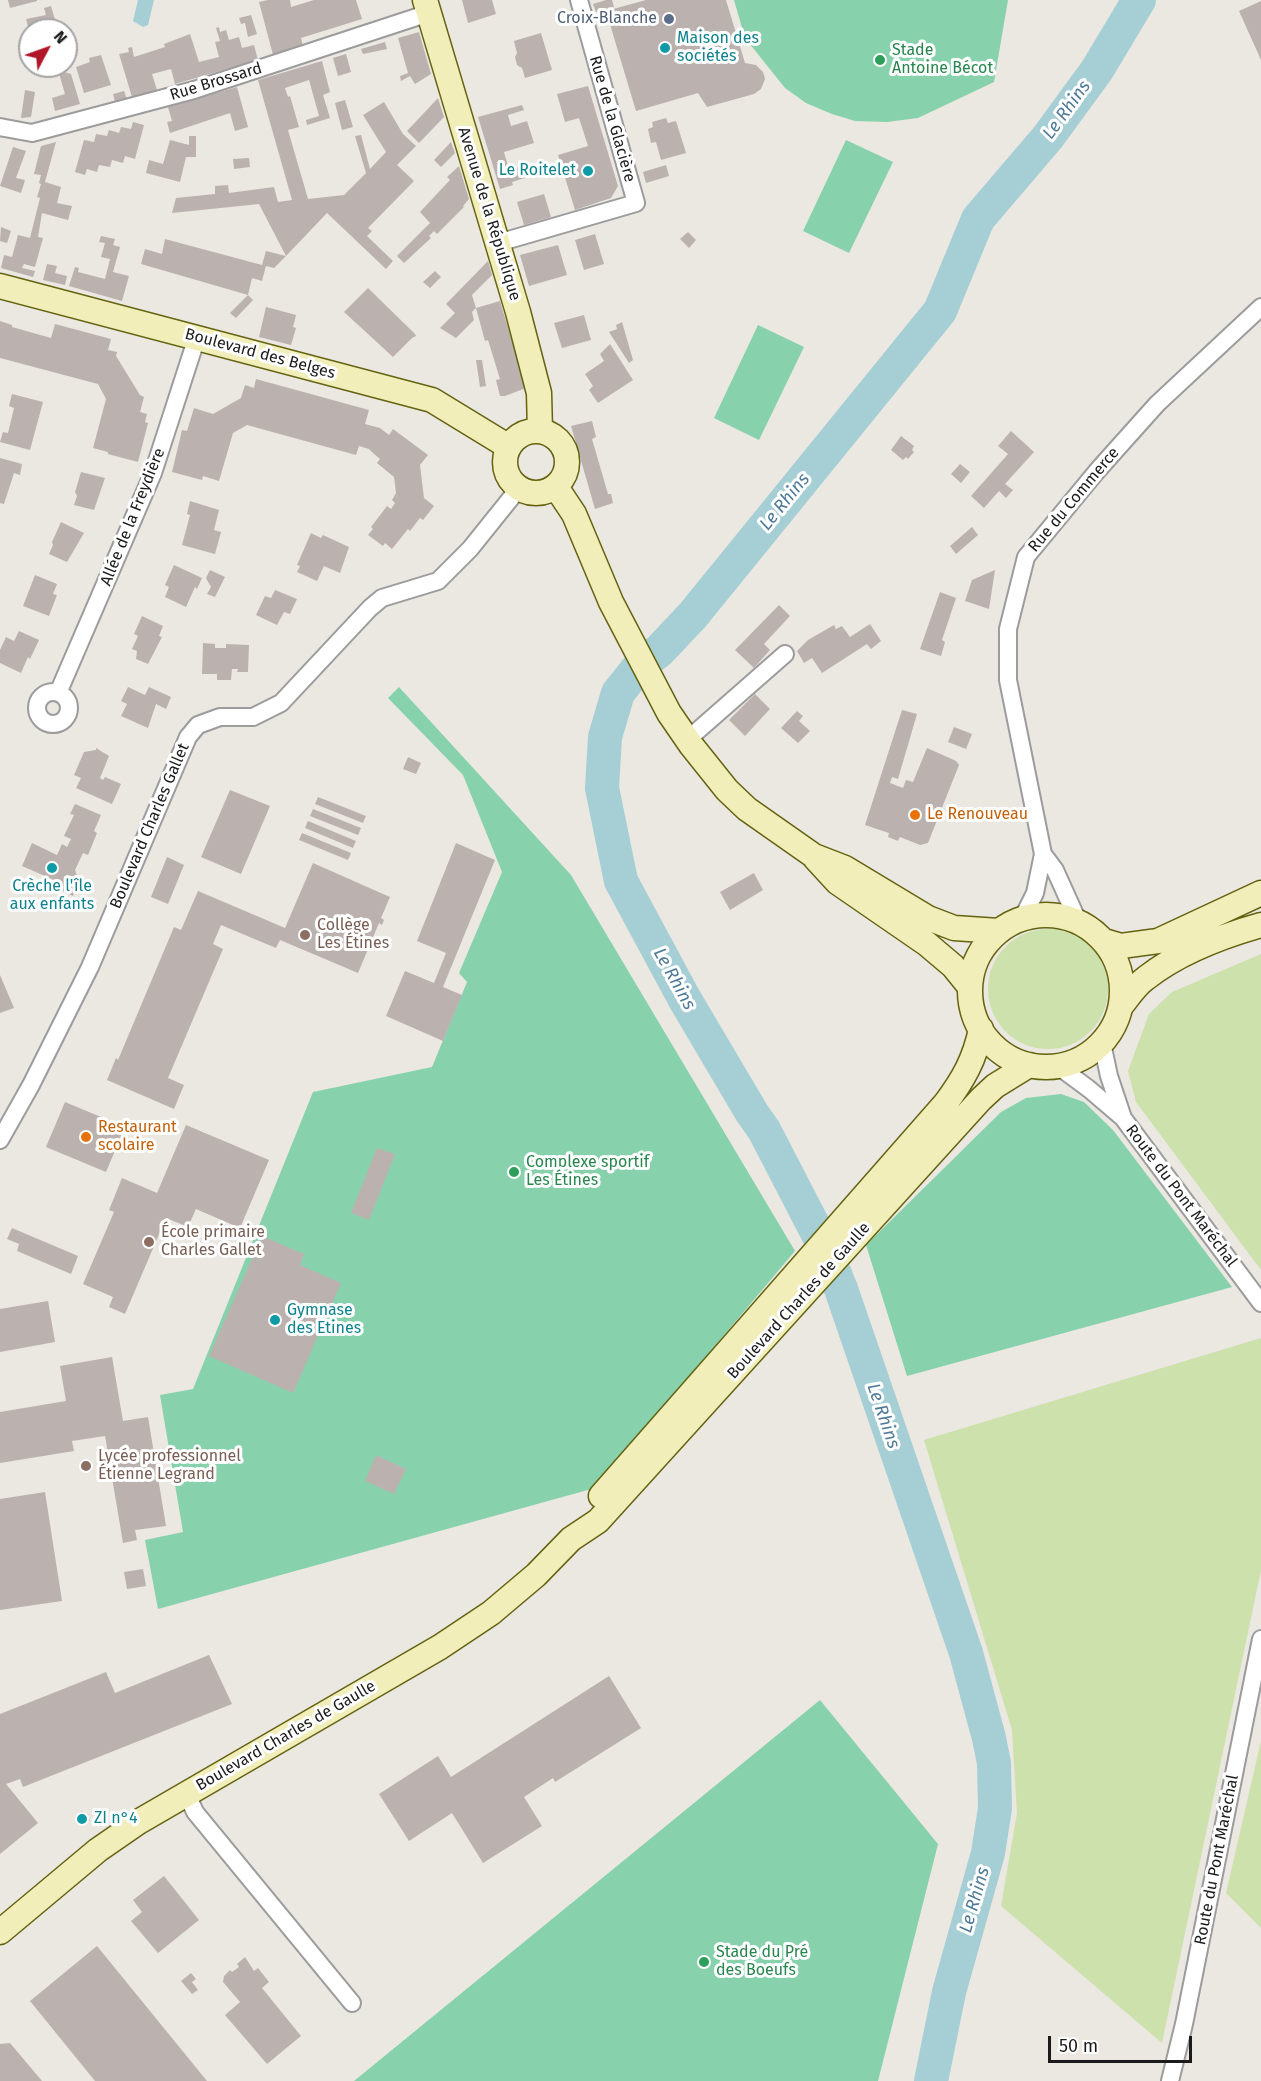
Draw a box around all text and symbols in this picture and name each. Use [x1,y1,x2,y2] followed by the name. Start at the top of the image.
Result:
[557,9,657,29] place label: Croix-Blanche
[662,12,676,26] marker: Croix-Blanche
[18,18,78,78] north arrow
[50,27,71,47] text: N
[677,29,759,67] place label: Maison des sociétés
[658,41,672,55] marker: Maison des sociétés
[892,41,993,79] place label: Stade Antoine Bécot
[873,53,887,67] marker: Stade Antoine Bécot
[585,54,639,184] street label: Rue de la Glacière
[168,59,264,105] street label: Rue Brossard
[1038,76,1096,144] water label: Le Rhins
[453,125,525,303] street label: Avenue de la République
[499,161,576,181] place label: Le Roitelet
[581,164,595,178] marker: Le Roitelet
[183,325,337,383] street label: Boulevard des Belges
[1025,444,1123,556] street label: Rue du Commerce
[97,445,169,589] street label: Allée de la Freydière
[755,469,815,535] water label: Le Rhins
[106,740,194,912] street label: Boulevard Charles Gallet
[927,805,1028,825] place label: Le Renouveau
[908,808,922,822] marker: Le Renouveau
[45,861,59,875] marker: Crèche l'île aux enfants
[10,877,94,915] place label: Crèche l'île aux enfants
[317,916,389,954] place label: Collège Les Étines
[298,928,312,942] marker: Collège Les Étines
[648,944,700,1014] water label: Le Rhins
[98,1118,177,1156] place label: Restaurant scolaire
[1121,1121,1241,1271] street label: Route du Pont Maréchal
[79,1130,93,1144] marker: Restaurant scolaire
[526,1153,649,1191] place label: Complexe sportif Les Étines
[507,1165,521,1179] marker: Complexe sportif Les Étines
[724,1219,874,1383] street label: Boulevard Charles de Gaulle
[161,1223,265,1261] place label: École primaire Charles Gallet
[142,1235,156,1249] marker: École primaire Charles Gallet
[287,1301,361,1339] place label: Gymnase des Etines
[268,1313,282,1327] marker: Gymnase des Etines
[862,1381,904,1451] water label: Le Rhins
[98,1447,241,1485] place label: Lycée professionnel Étienne Legrand
[79,1459,93,1473] marker: Lycée professionnel Étienne Legrand
[193,1677,379,1795] street label: Boulevard Charles de Gaulle
[1191,1773,1243,1947] street label: Route du Pont Maréchal
[94,1809,138,1829] place label: ZI n°4
[75,1812,89,1826] marker: ZI n°4
[955,1865,995,1935] water label: Le Rhins
[716,1943,808,1981] place label: Stade du Pré des Boeufs
[697,1955,711,1969] marker: Stade du Pré des Boeufs
[1051,2024,1195,2062] scale bar
[1059,2035,1098,2057] text: 50 m

